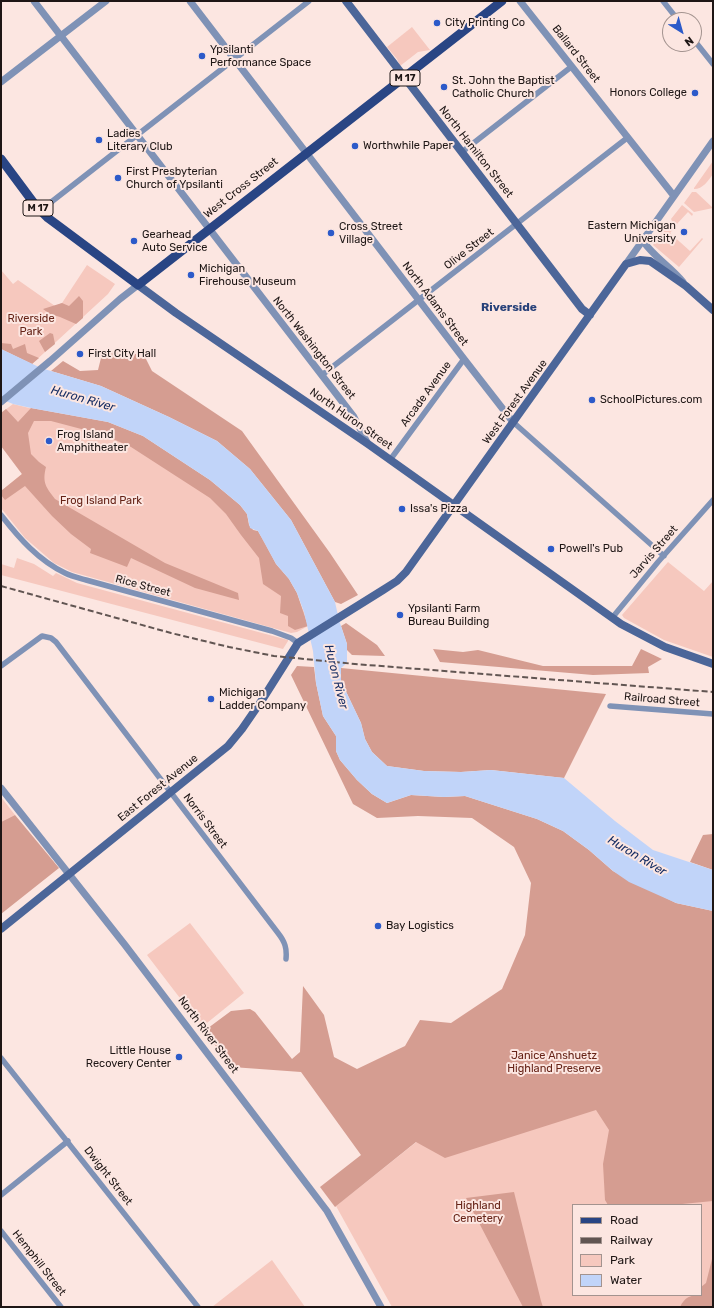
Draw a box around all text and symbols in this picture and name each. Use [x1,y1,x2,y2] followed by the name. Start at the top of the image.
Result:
[662,12,702,52] north arrow
[445,16,525,30] place label: City Printing Co
[432,18,442,28] marker: City Printing Co
[549,22,603,86] street label: Ballard Street
[682,34,696,49] text: N
[210,43,311,69] place label: Ypsilanti Performance Space
[197,51,207,61] marker: Ypsilanti Performance Space
[390,70,420,86] road number: M 17
[452,74,555,100] place label: St. John the Baptist Catholic Church
[439,82,449,92] marker: St. John the Baptist Catholic Church
[609,86,687,100] place label: Honors College
[690,88,700,98] marker: Honors College
[436,104,516,200] street label: North Hamilton Street
[107,127,173,153] place label: Ladies Literary Club
[94,135,104,145] marker: Ladies Literary Club
[363,139,453,153] place label: Worthwhile Paper
[350,141,360,151] marker: Worthwhile Paper
[201,155,281,221] street label: West Cross Street
[126,165,223,191] place label: First Presbyterian Church of Ypsilanti
[113,173,123,183] marker: First Presbyterian Church of Ypsilanti
[23,200,53,216] road number: M 17
[588,219,676,245] place label: Eastern Michigan University
[339,220,402,246] place label: Cross Street Village
[442,226,496,272] street label: Olive Street
[679,227,689,237] marker: Eastern Michigan University
[142,228,207,254] place label: Gearhead Auto Service
[326,228,336,238] marker: Cross Street Village
[129,236,139,246] marker: Gearhead Auto Service
[399,259,471,349] street label: North Adams Street
[199,262,296,288] place label: Michigan Firehouse Museum
[186,270,196,280] marker: Michigan Firehouse Museum
[270,294,358,402] street label: North Washington Street
[481,301,537,315] district label: Riverside
[7,312,55,338] park label: Riverside Park
[88,347,156,361] place label: First City Hall
[75,349,85,359] marker: First City Hall
[480,357,550,447] street label: West Forest Avenue
[398,359,454,429] street label: Arcade Avenue
[49,383,117,415] water label: Huron River
[307,386,395,452] street label: North Huron Street
[600,393,702,407] place label: SchoolPictures.com
[587,395,597,405] marker: SchoolPictures.com
[57,428,128,454] place label: Frog Island Amphitheater
[44,436,54,446] marker: Frog Island Amphitheater
[60,494,142,508] park label: Frog Island Park
[410,502,467,516] place label: Issa's Pizza
[397,504,407,514] marker: Issa's Pizza
[627,523,681,581] street label: Jarvis Street
[559,542,623,556] place label: Powell's Pub
[546,544,556,554] marker: Powell's Pub
[114,572,172,600] street label: Rice Street
[408,602,489,628] place label: Ypsilanti Farm Bureau Building
[395,610,405,620] marker: Ypsilanti Farm Bureau Building
[321,643,351,711] water label: Huron River
[219,686,306,712] place label: Michigan Ladder Company
[624,690,700,710] street label: Railroad Street
[206,694,216,704] marker: Michigan Ladder Company
[115,752,201,824] street label: East Forest Avenue
[180,791,230,851] street label: Norris Street
[605,833,669,879] water label: Huron River
[386,919,454,933] place label: Bay Logistics
[373,921,383,931] marker: Bay Logistics
[175,994,241,1076] street label: North River Street
[86,1044,171,1070] place label: Little House Recovery Center
[507,1049,601,1075] park label: Janice Anshuetz Highland Preserve
[174,1052,184,1062] marker: Little House Recovery Center
[81,1144,135,1208] street label: Dwight Street
[453,1199,503,1225] park label: Highland Cemetery
[572,1204,702,1296] legend
[610,1213,638,1227] text: Road
[9,1228,69,1298] street label: Hemphill Street
[610,1233,653,1247] text: Railway
[610,1253,635,1267] text: Park
[610,1273,642,1287] text: Water

